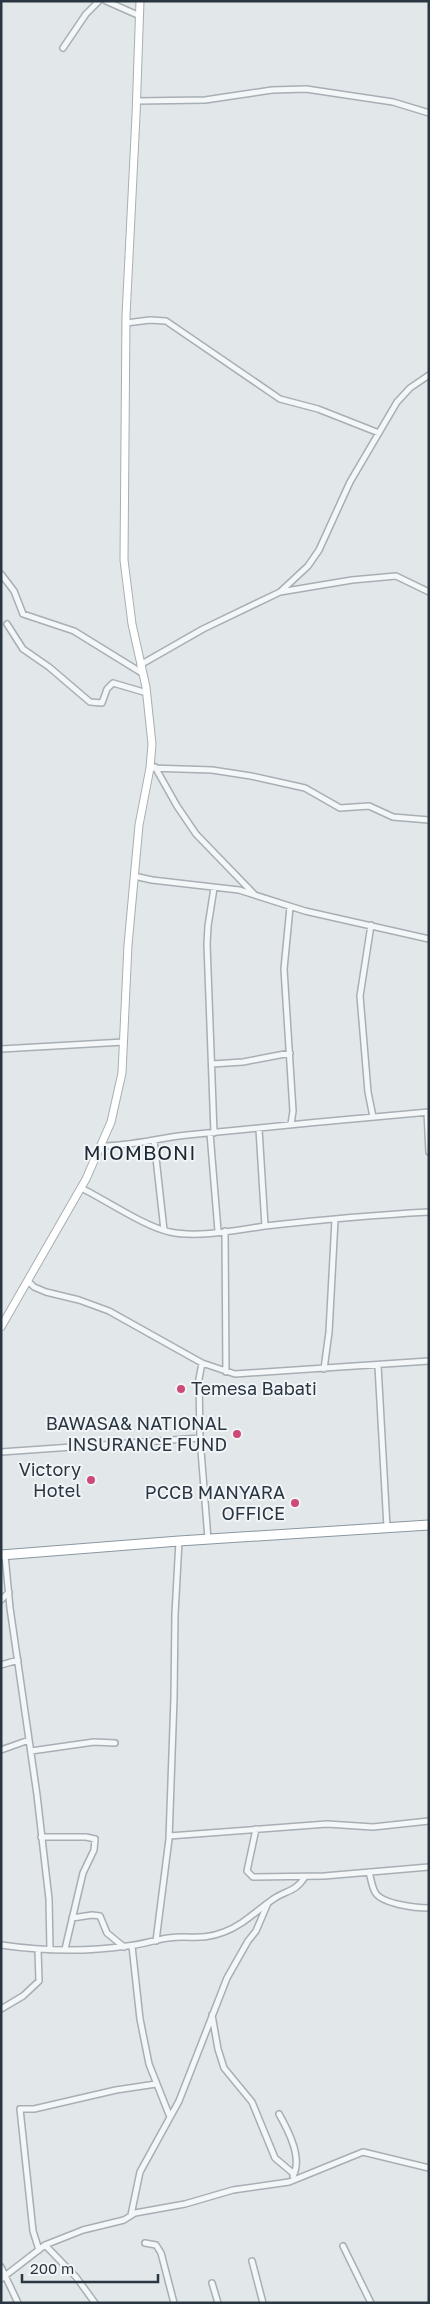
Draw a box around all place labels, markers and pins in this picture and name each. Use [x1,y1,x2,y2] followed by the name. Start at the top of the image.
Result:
[191,1377,317,1399] place label: Temesa Babati
[175,1383,187,1395] marker: Temesa Babati
[46,1412,227,1455] place label: BAWASA& NATIONAL INSURANCE FUND
[231,1428,243,1440] marker: BAWASA& NATIONAL INSURANCE FUND
[19,1458,81,1501] place label: Victory Hotel
[85,1474,97,1486] marker: Victory Hotel
[145,1481,285,1524] place label: PCCB MANYARA OFFICE
[289,1497,301,1509] marker: PCCB MANYARA OFFICE

